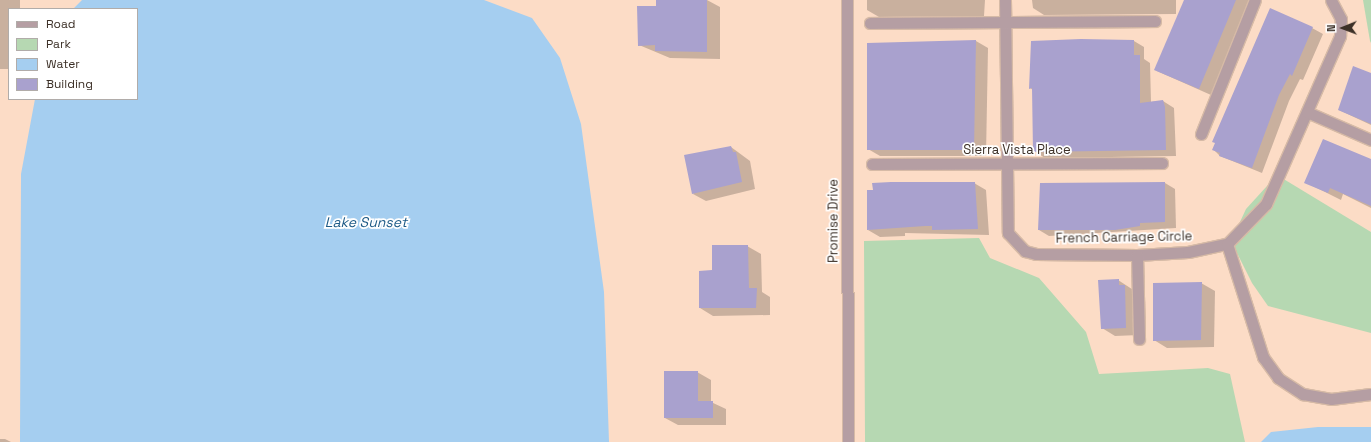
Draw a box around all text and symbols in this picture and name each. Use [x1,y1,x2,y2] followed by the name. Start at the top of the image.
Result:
[8,8,138,100] legend
[1323,8,1363,48] north arrow
[46,16,75,32] text: Road
[1324,24,1338,32] text: N
[46,36,71,52] text: Park
[46,56,80,72] text: Water
[46,76,93,92] text: Building
[963,142,1071,158] street label: Sierra Vista Place
[826,179,842,263] street label: Promise Drive
[325,214,407,230] water label: Lake Sunset
[1055,229,1193,247] street label: French Carriage Circle

